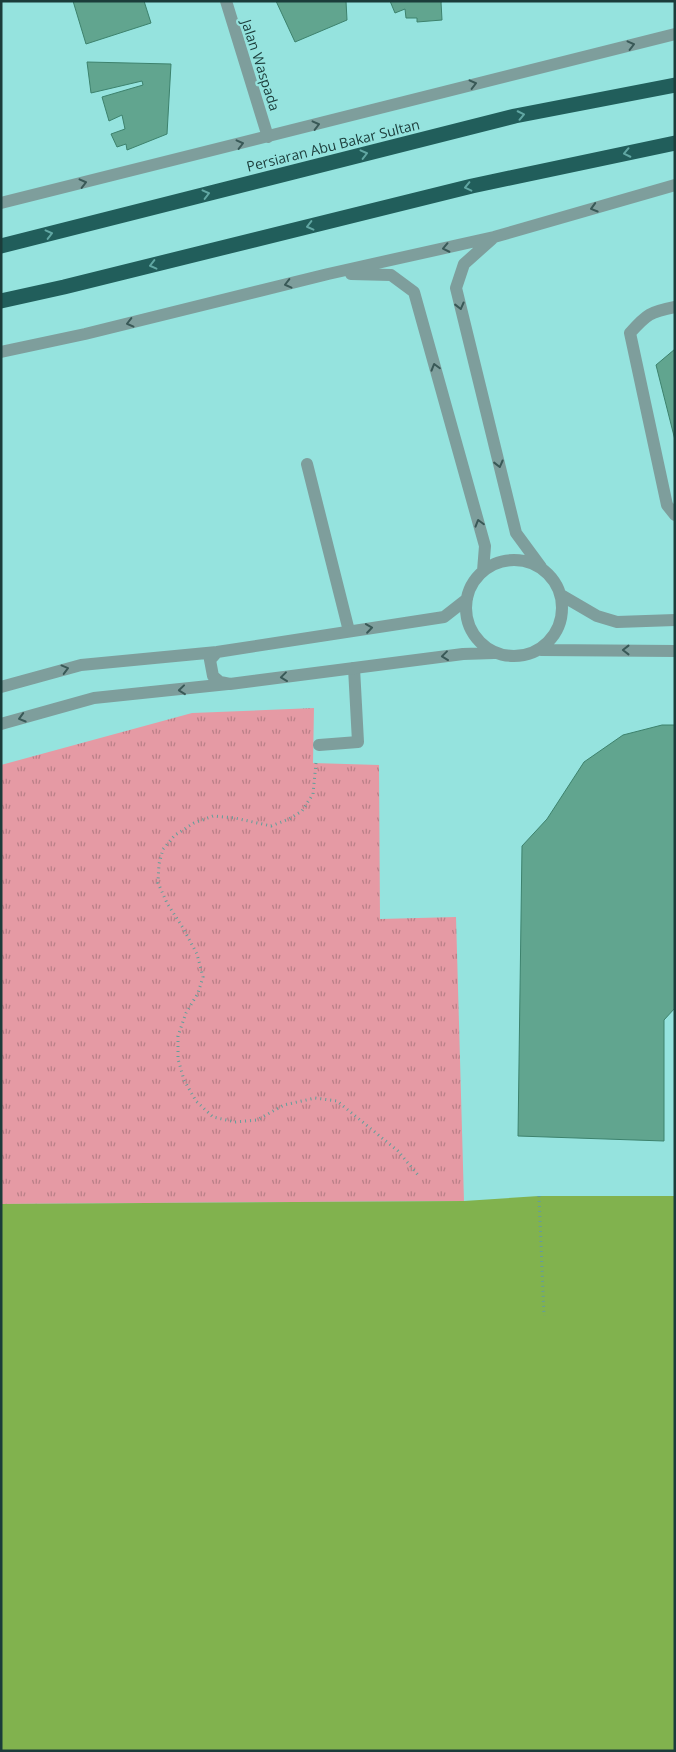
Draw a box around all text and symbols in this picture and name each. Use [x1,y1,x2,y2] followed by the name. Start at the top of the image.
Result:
[237,15,285,113] street label: Jalan Waspada
[626,40,635,51] one-way arrow
[469,79,477,90] one-way arrow
[517,110,526,121] one-way arrow
[244,114,422,176] street label: Persiaran Abu Bakar Sultan
[311,120,319,130] one-way arrow
[236,139,245,150] one-way arrow
[623,147,632,158] one-way arrow
[359,149,368,160] one-way arrow
[78,178,86,188] one-way arrow
[464,181,473,192] one-way arrow
[202,189,211,200] one-way arrow
[590,202,599,213] one-way arrow
[306,220,315,231] one-way arrow
[44,229,52,239] one-way arrow
[442,242,450,253] one-way arrow
[148,259,157,270] one-way arrow
[283,278,292,289] one-way arrow
[454,301,465,310] one-way arrow
[125,317,134,328] one-way arrow
[431,363,441,371] one-way arrow
[493,459,504,468] one-way arrow
[474,519,485,527] one-way arrow
[364,623,373,633] one-way arrow
[622,645,630,655] one-way arrow
[441,650,449,661] one-way arrow
[61,664,70,675] one-way arrow
[280,671,288,682] one-way arrow
[177,684,185,695] one-way arrow
[19,713,27,723] one-way arrow

